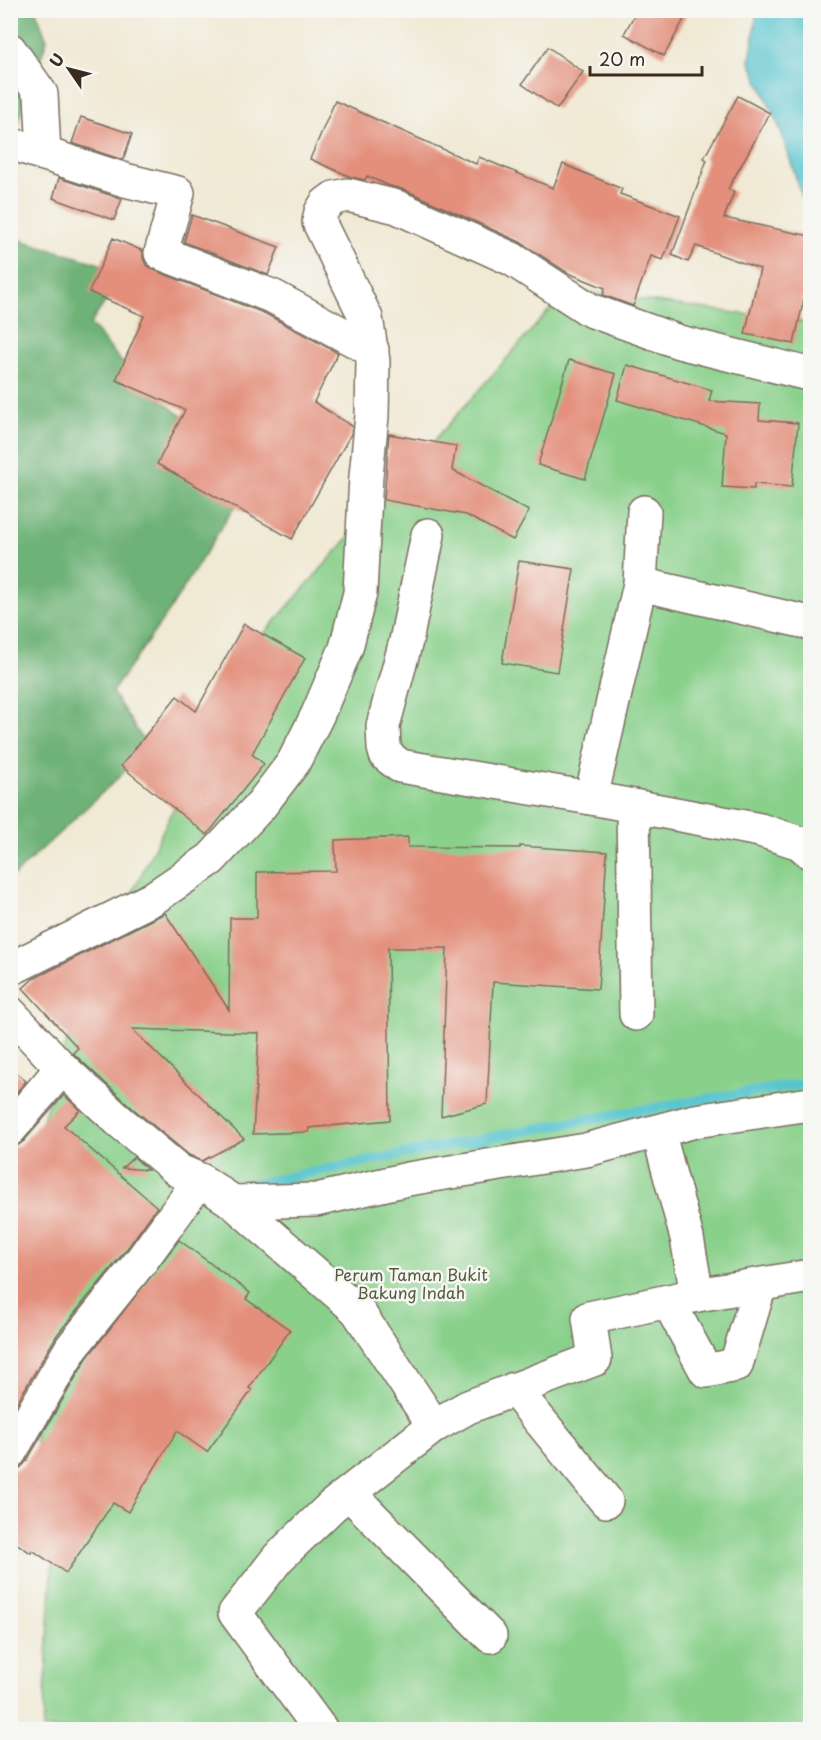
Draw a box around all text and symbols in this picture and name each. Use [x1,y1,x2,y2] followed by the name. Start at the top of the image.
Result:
[39,39,99,99] north arrow
[590,39,702,77] scale bar
[599,45,645,72] text: 20 m
[43,48,69,72] text: U
[334,1262,488,1304] park label: Perum Taman Bukit Bakung Indah

